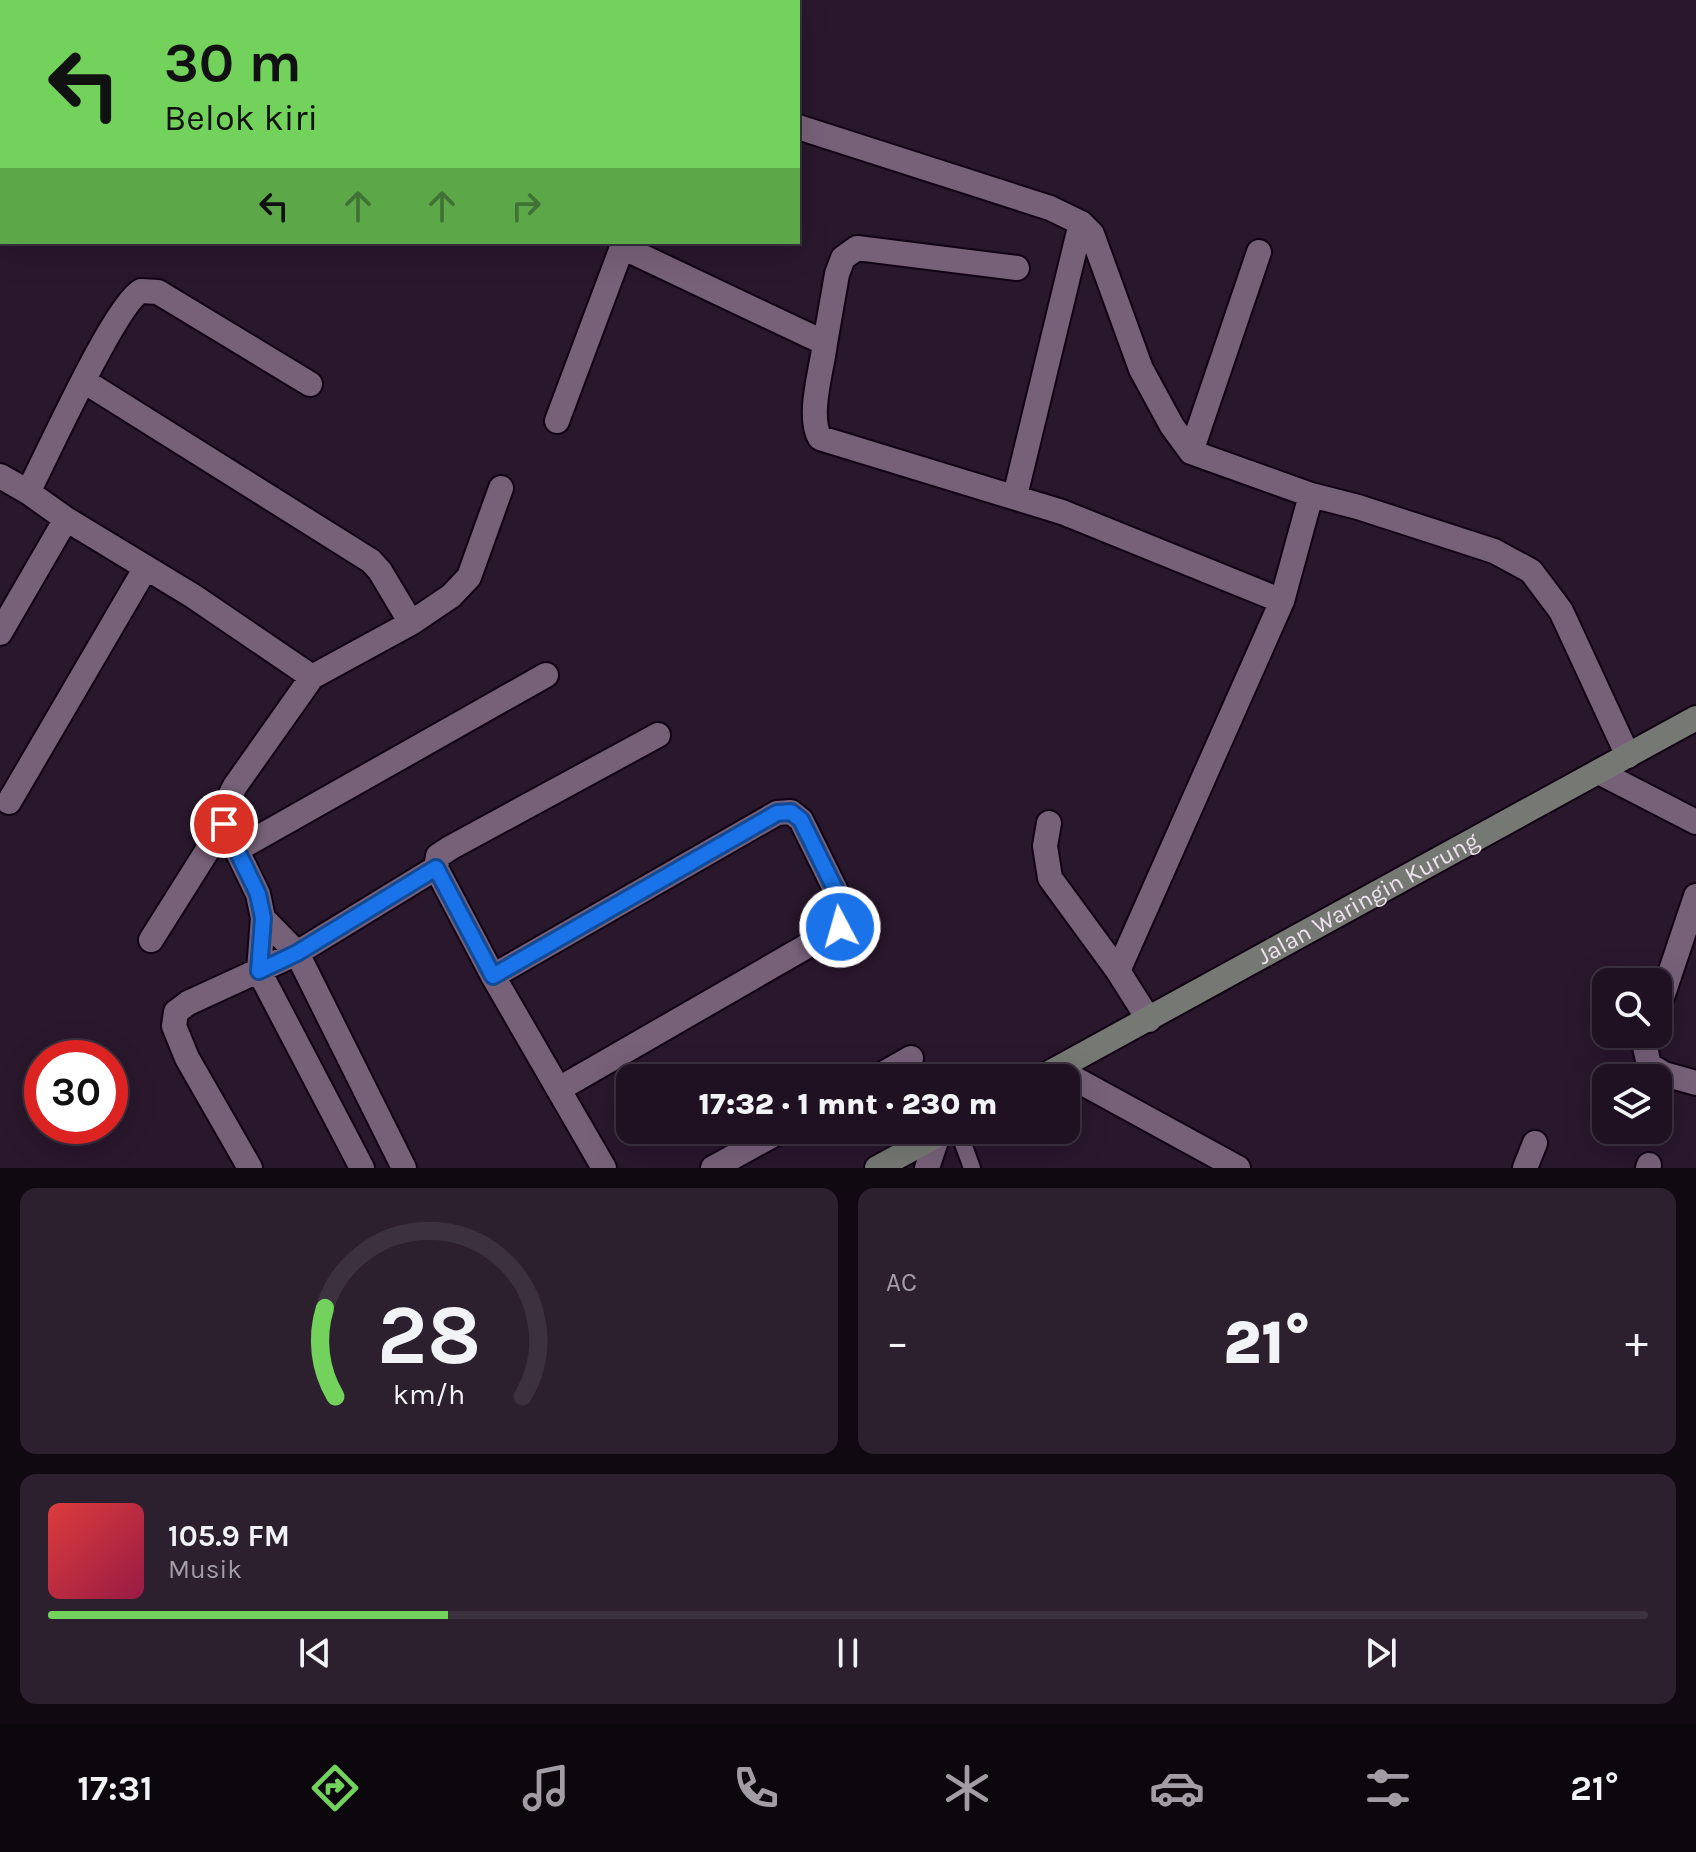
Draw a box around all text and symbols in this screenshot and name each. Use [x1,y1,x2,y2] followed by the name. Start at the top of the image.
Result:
[164,30,302,95] text: 30 m
[32,32,136,136] icon: left
[164,97,318,139] text: Belok kiri
[252,184,296,228] icon: left
[336,184,380,228] icon: ahead
[420,184,464,228] icon: ahead
[504,184,548,228] icon: right
[190,790,258,858] pin
[202,802,246,846] icon: arrive
[1252,826,1484,970] street label: Jalan Waringin Kurung
[798,885,882,969] position arrow
[1592,968,1672,1144] map controls
[1592,968,1672,1048] button: search
[24,1040,128,1144] speed limit sign: 30
[1592,1064,1672,1144] button: layers
[699,1086,997,1122] text: 17:32 · 1 mnt · 230 m
[886,1267,917,1298] text: AC
[377,1287,481,1384] text: 28
[1223,1308,1311,1378] text: 21°
[886,1317,909,1368] text: −
[1625,1317,1648,1368] text: +
[393,1378,465,1411] text: km/h
[168,1518,290,1554] text: 105.9 FM
[168,1554,242,1585] text: Musik
[293,1631,337,1675] icon: previous
[826,1631,870,1675] icon: pause
[1359,1631,1403,1675] icon: next
[307,1760,363,1816] icon: directions
[518,1760,574,1816] icon: music
[728,1760,784,1816] icon: phone
[939,1760,995,1816] icon: climate
[1149,1760,1205,1816] icon: car
[1360,1760,1416,1816] icon: filters
[77,1767,153,1809] text: 17:31
[1570,1767,1619,1809] text: 21°

